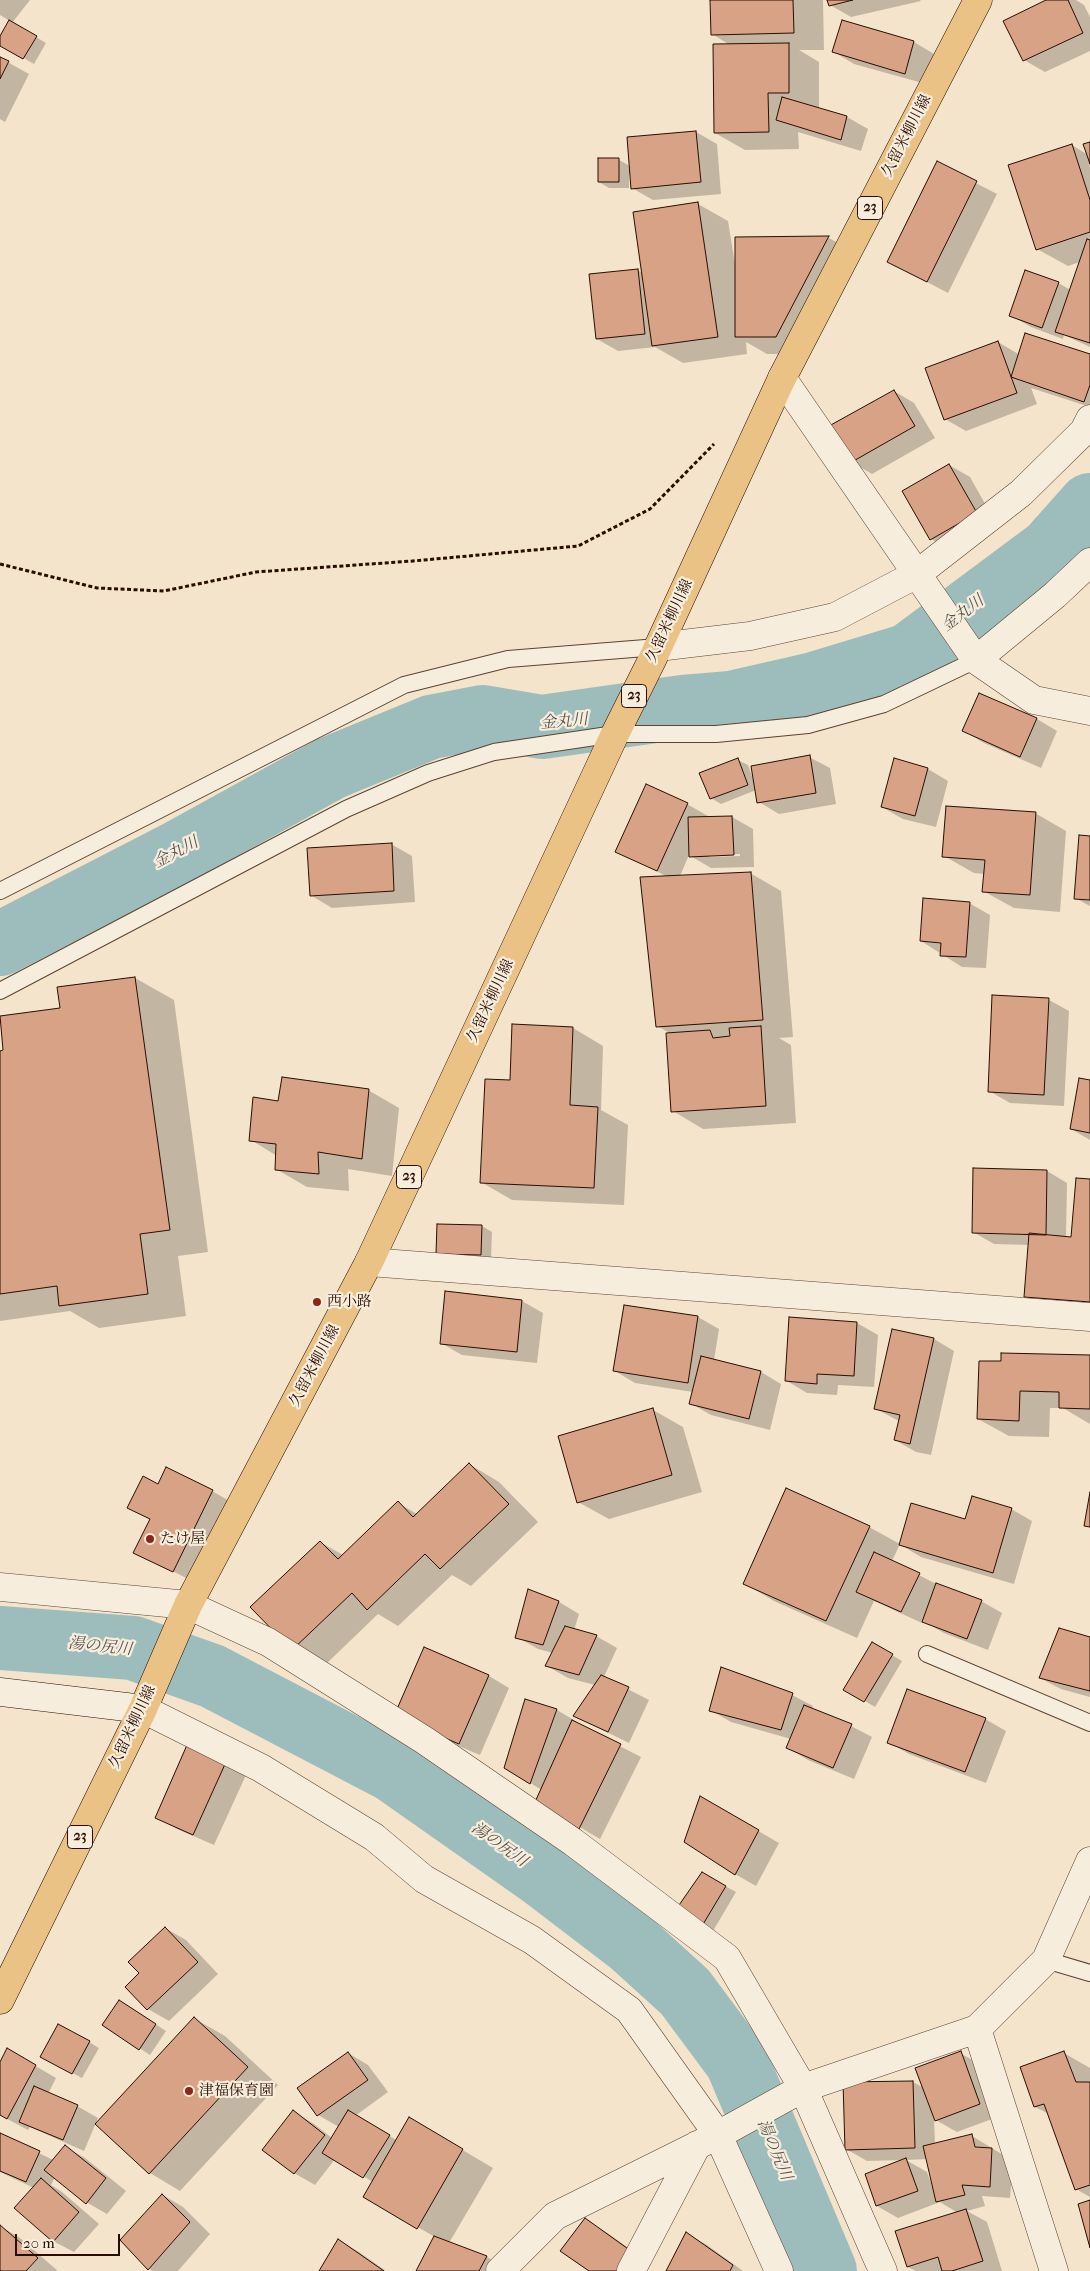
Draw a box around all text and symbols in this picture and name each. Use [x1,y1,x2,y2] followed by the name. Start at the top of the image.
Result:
[879,92,935,180] street label: 久留米柳川線
[858,197,882,220] road number: 23
[643,576,697,666] street label: 久留米柳川線
[938,592,988,636] water label: 金丸川
[622,684,646,708] road number: 23
[539,710,589,734] water label: 金丸川
[150,833,202,873] water label: 金丸川
[464,956,518,1046] street label: 久留米柳川線
[396,1166,422,1188] road number: 23
[327,1293,372,1311] place label: 西小路
[311,1296,323,1308] marker: 西小路
[286,1322,344,1410] street label: 久留米柳川線
[160,1530,205,1548] place label: たけ屋
[144,1533,156,1545] marker: たけ屋
[67,1634,133,1660] water label: 湯の尻川
[106,1682,160,1772] street label: 久留米柳川線
[467,1819,531,1871] water label: 湯の尻川
[68,1825,92,1848] road number: 23
[199,2082,274,2100] place label: 津福保育園
[183,2085,195,2097] marker: 津福保育園
[753,2117,795,2183] water label: 湯の尻川
[18,2224,122,2256] scale bar
[23,2234,55,2252] text: 20 m

